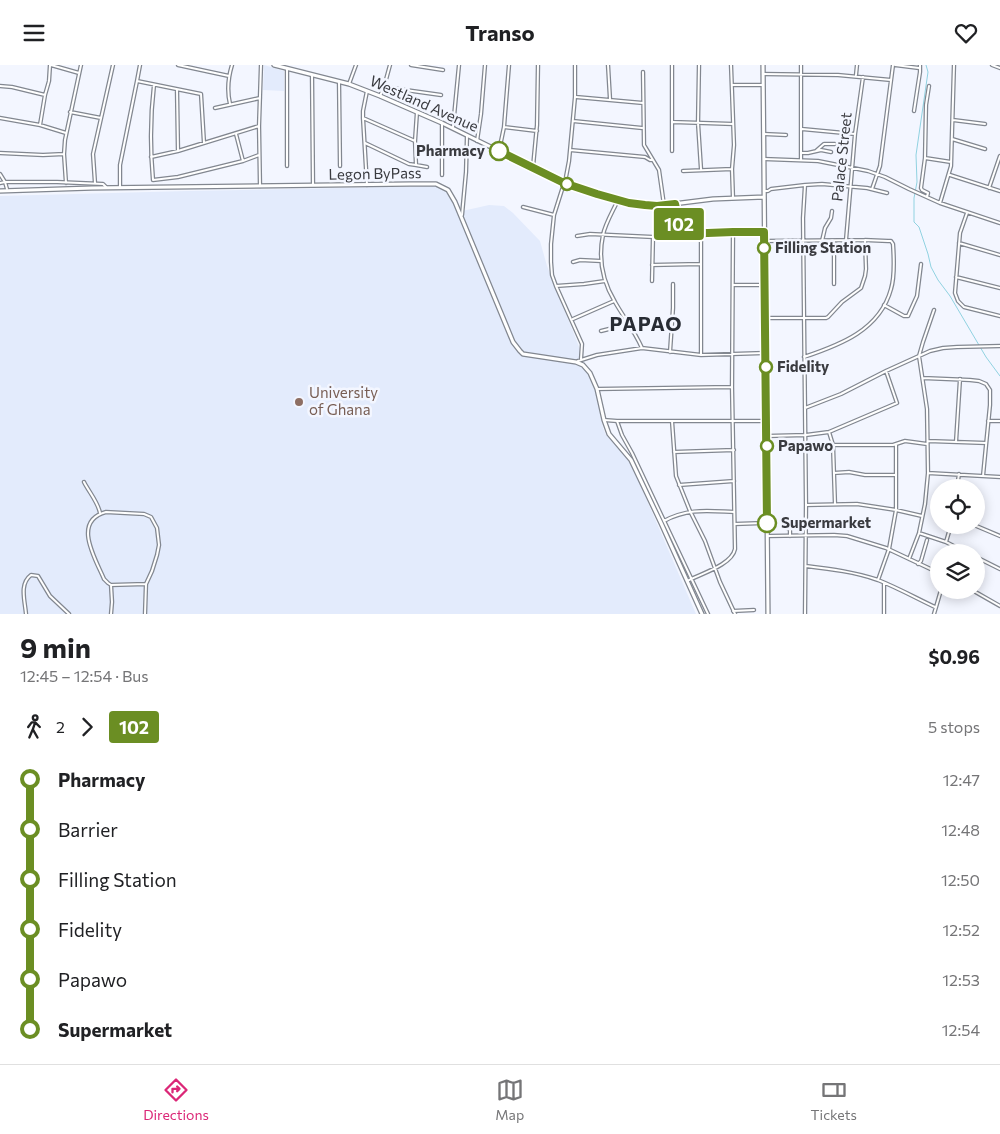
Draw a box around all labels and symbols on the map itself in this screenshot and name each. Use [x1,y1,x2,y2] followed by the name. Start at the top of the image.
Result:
[367,71,482,135] street label: Westland Avenue
[827,111,855,202] street label: Palace Street
[416,141,486,159] place label: Pharmacy
[489,141,509,161] marker: Pharmacy
[328,163,422,183] street label: Legon ByPass
[560,177,574,191] unlabelled marker
[650,208,708,240] line badge: 102
[775,238,871,256] place label: Filling Station
[757,241,771,255] marker: Filling Station
[609,311,683,335] district label: PAPAO
[777,357,830,375] place label: Fidelity
[759,360,773,374] marker: Fidelity
[309,383,378,418] place label: University of Ghana
[293,396,305,408] marker: University of Ghana
[778,436,833,454] place label: Papawo
[760,439,774,453] marker: Papawo
[757,513,777,533] marker: Supermarket
[781,513,871,531] place label: Supermarket

